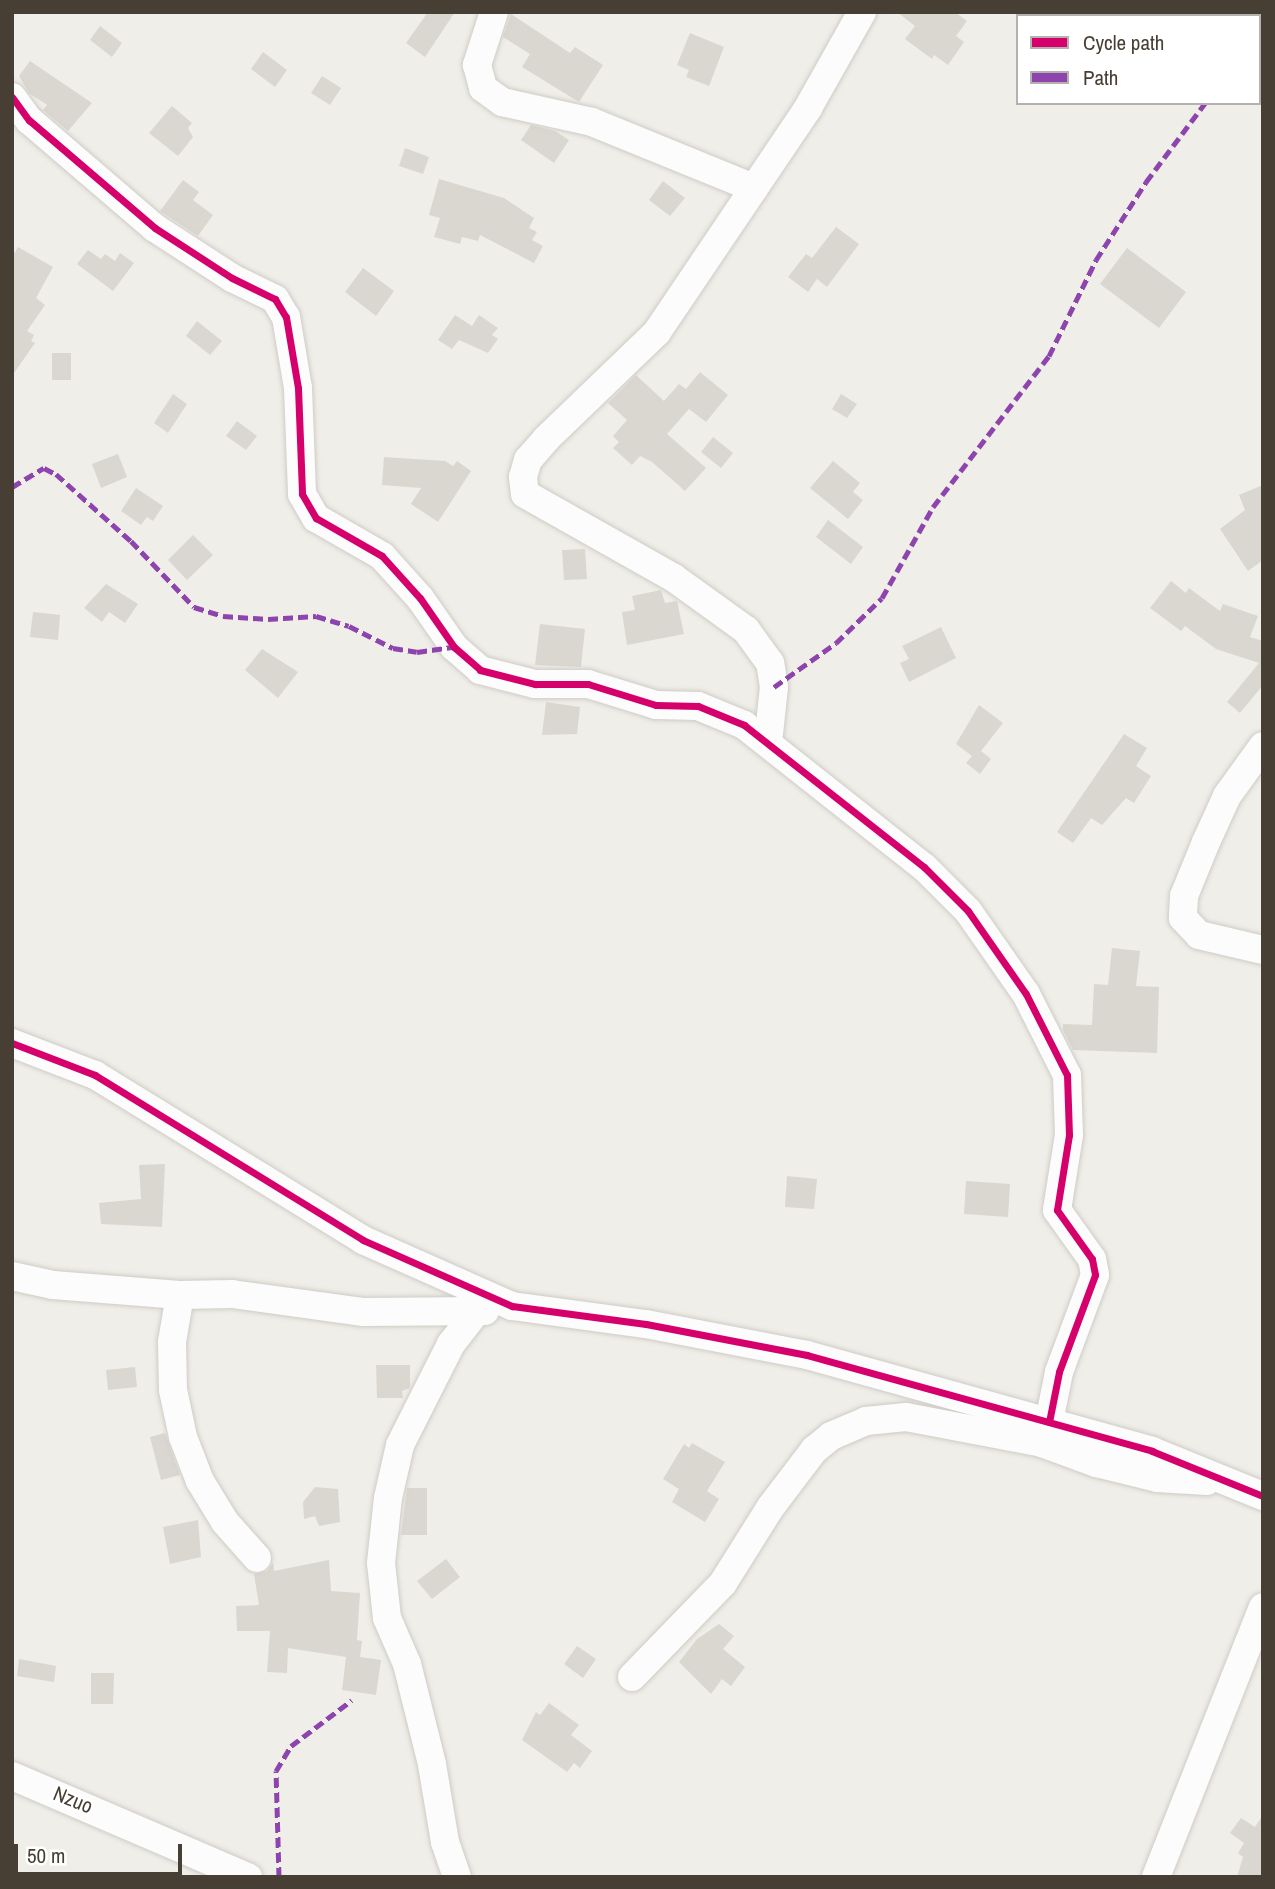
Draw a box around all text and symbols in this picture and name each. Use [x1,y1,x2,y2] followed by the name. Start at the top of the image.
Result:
[1016,14,1261,105] legend
[1083,28,1164,57] text: Cycle path
[1083,63,1118,92] text: Path
[50,1781,96,1819] street label: Nzuo
[18,1829,186,1873] scale bar
[27,1841,65,1870] text: 50 m

